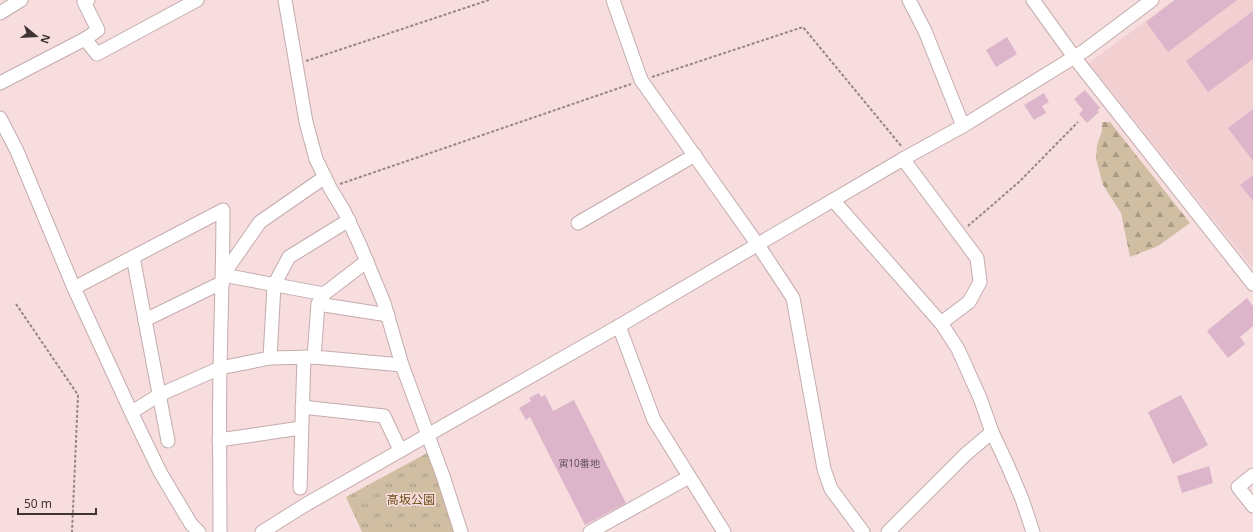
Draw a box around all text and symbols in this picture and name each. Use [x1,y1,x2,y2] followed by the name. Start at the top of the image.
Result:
[16,16,56,56] north arrow
[37,33,55,46] text: N
[558,456,601,470] house number: 寅10番地
[18,490,96,516] scale bar
[387,491,435,508] park label: 高坂公園
[24,495,52,512] text: 50 m

